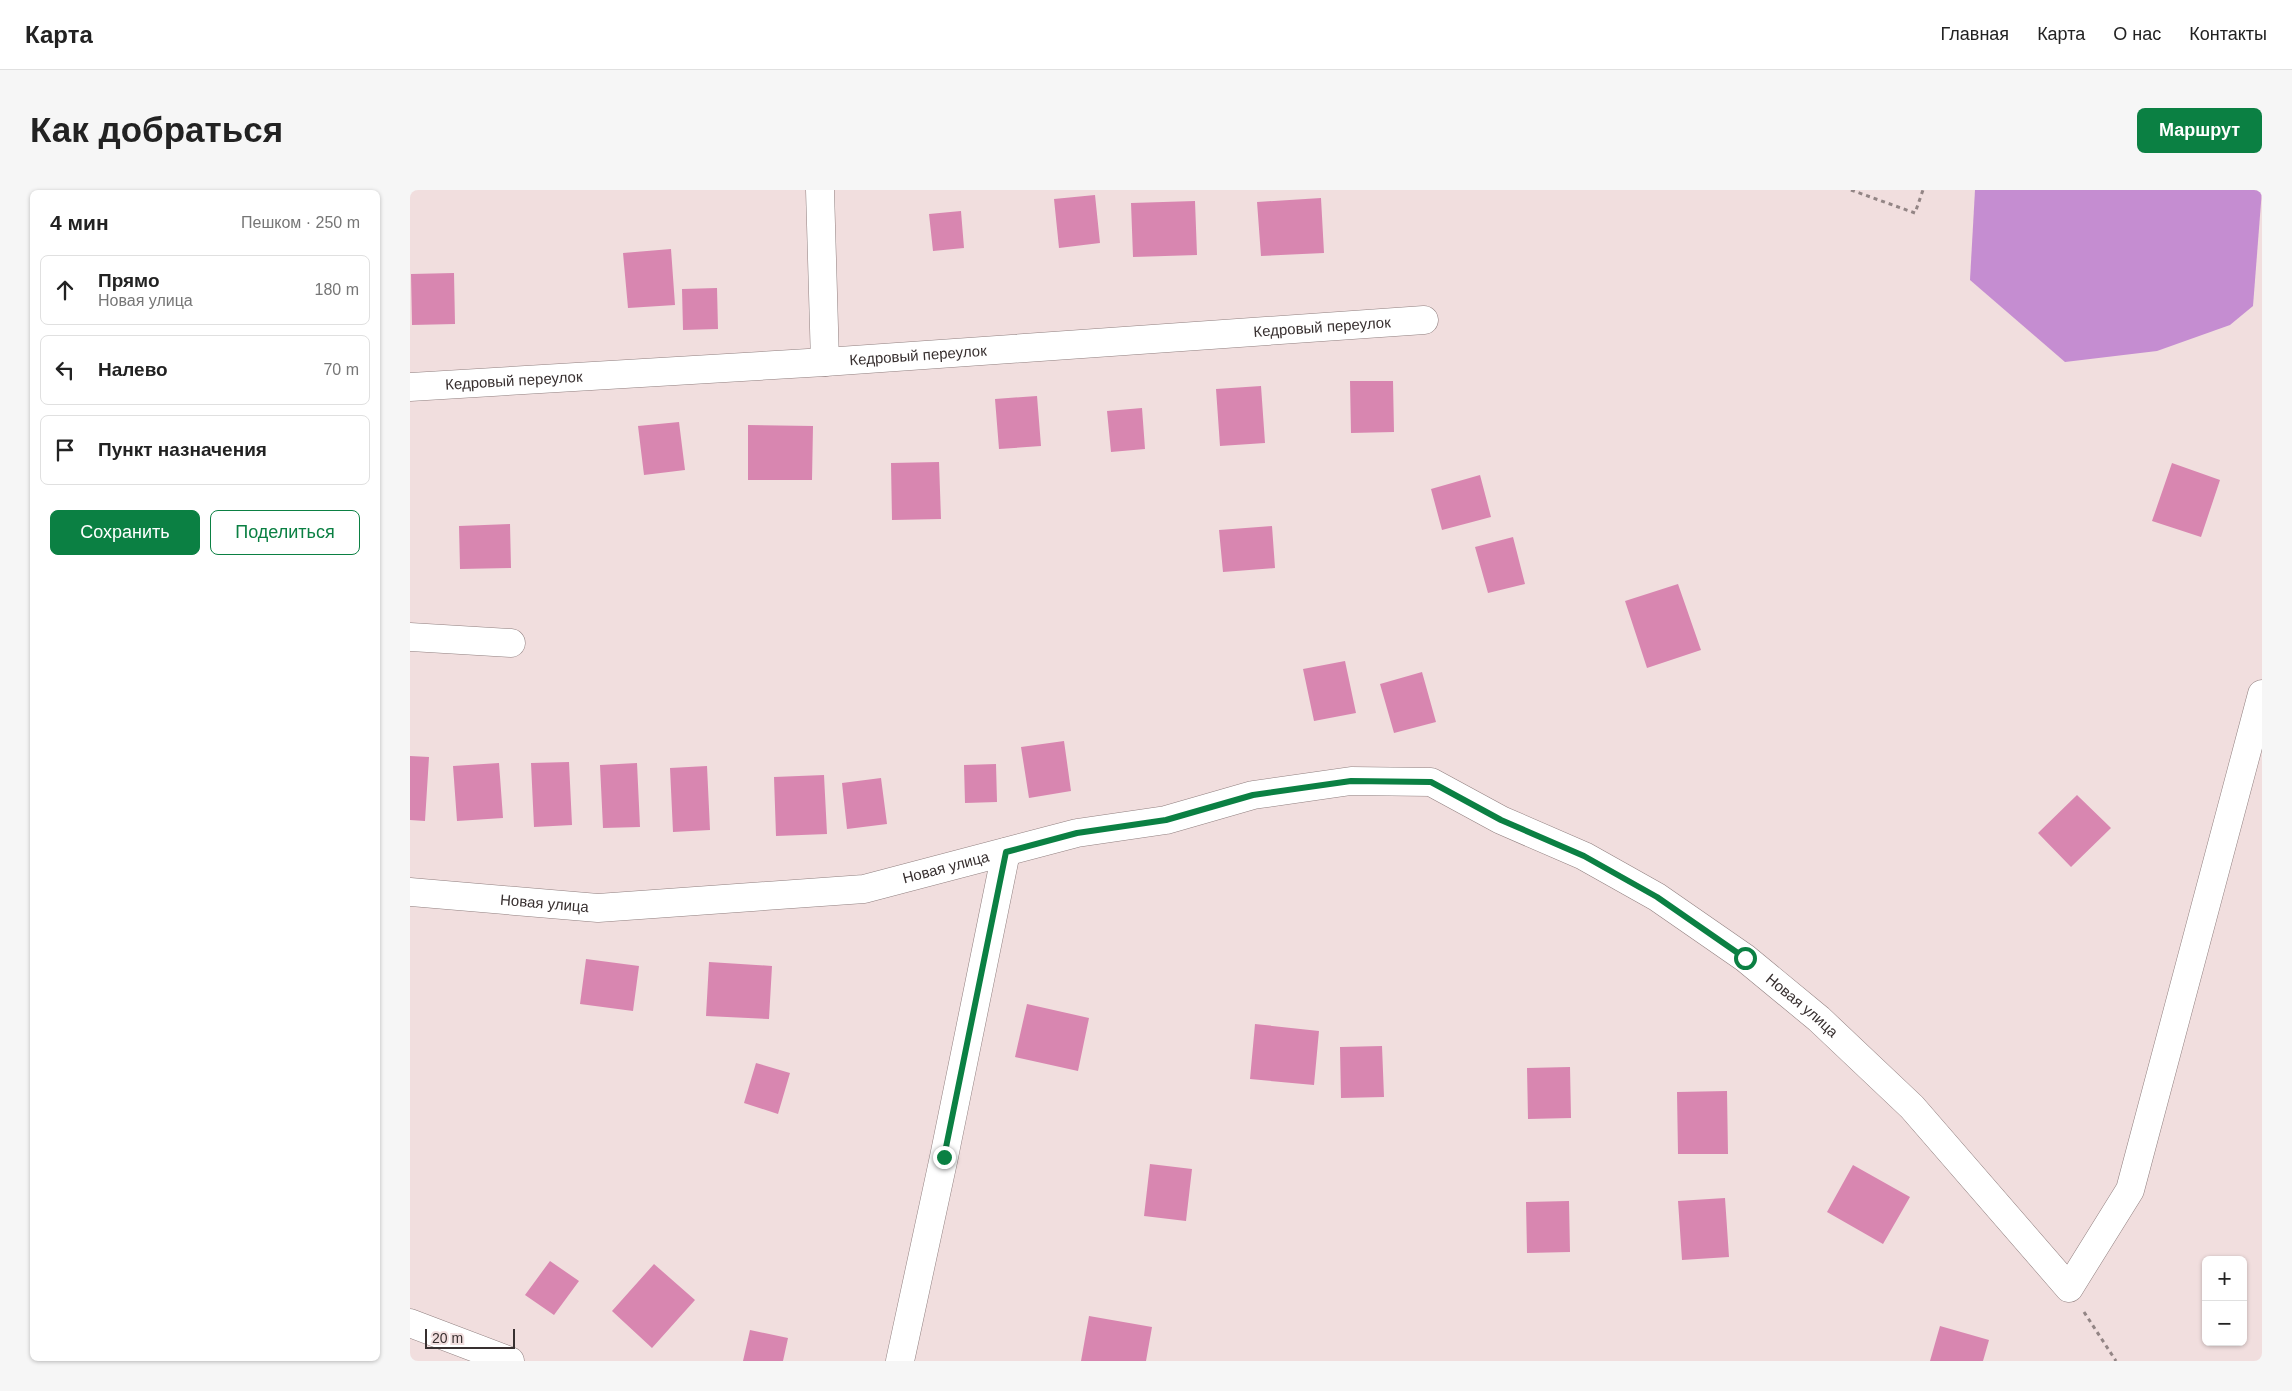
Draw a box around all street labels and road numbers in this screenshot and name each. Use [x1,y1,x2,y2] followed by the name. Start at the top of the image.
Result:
[1253,313,1392,340] street label: Кедровый переулок
[849,342,988,368] street label: Кедровый переулок
[445,368,583,393] street label: Кедровый переулок
[901,847,992,887] street label: Новая улица
[500,891,590,915] street label: Новая улица
[1763,970,1842,1041] street label: Новая улица

